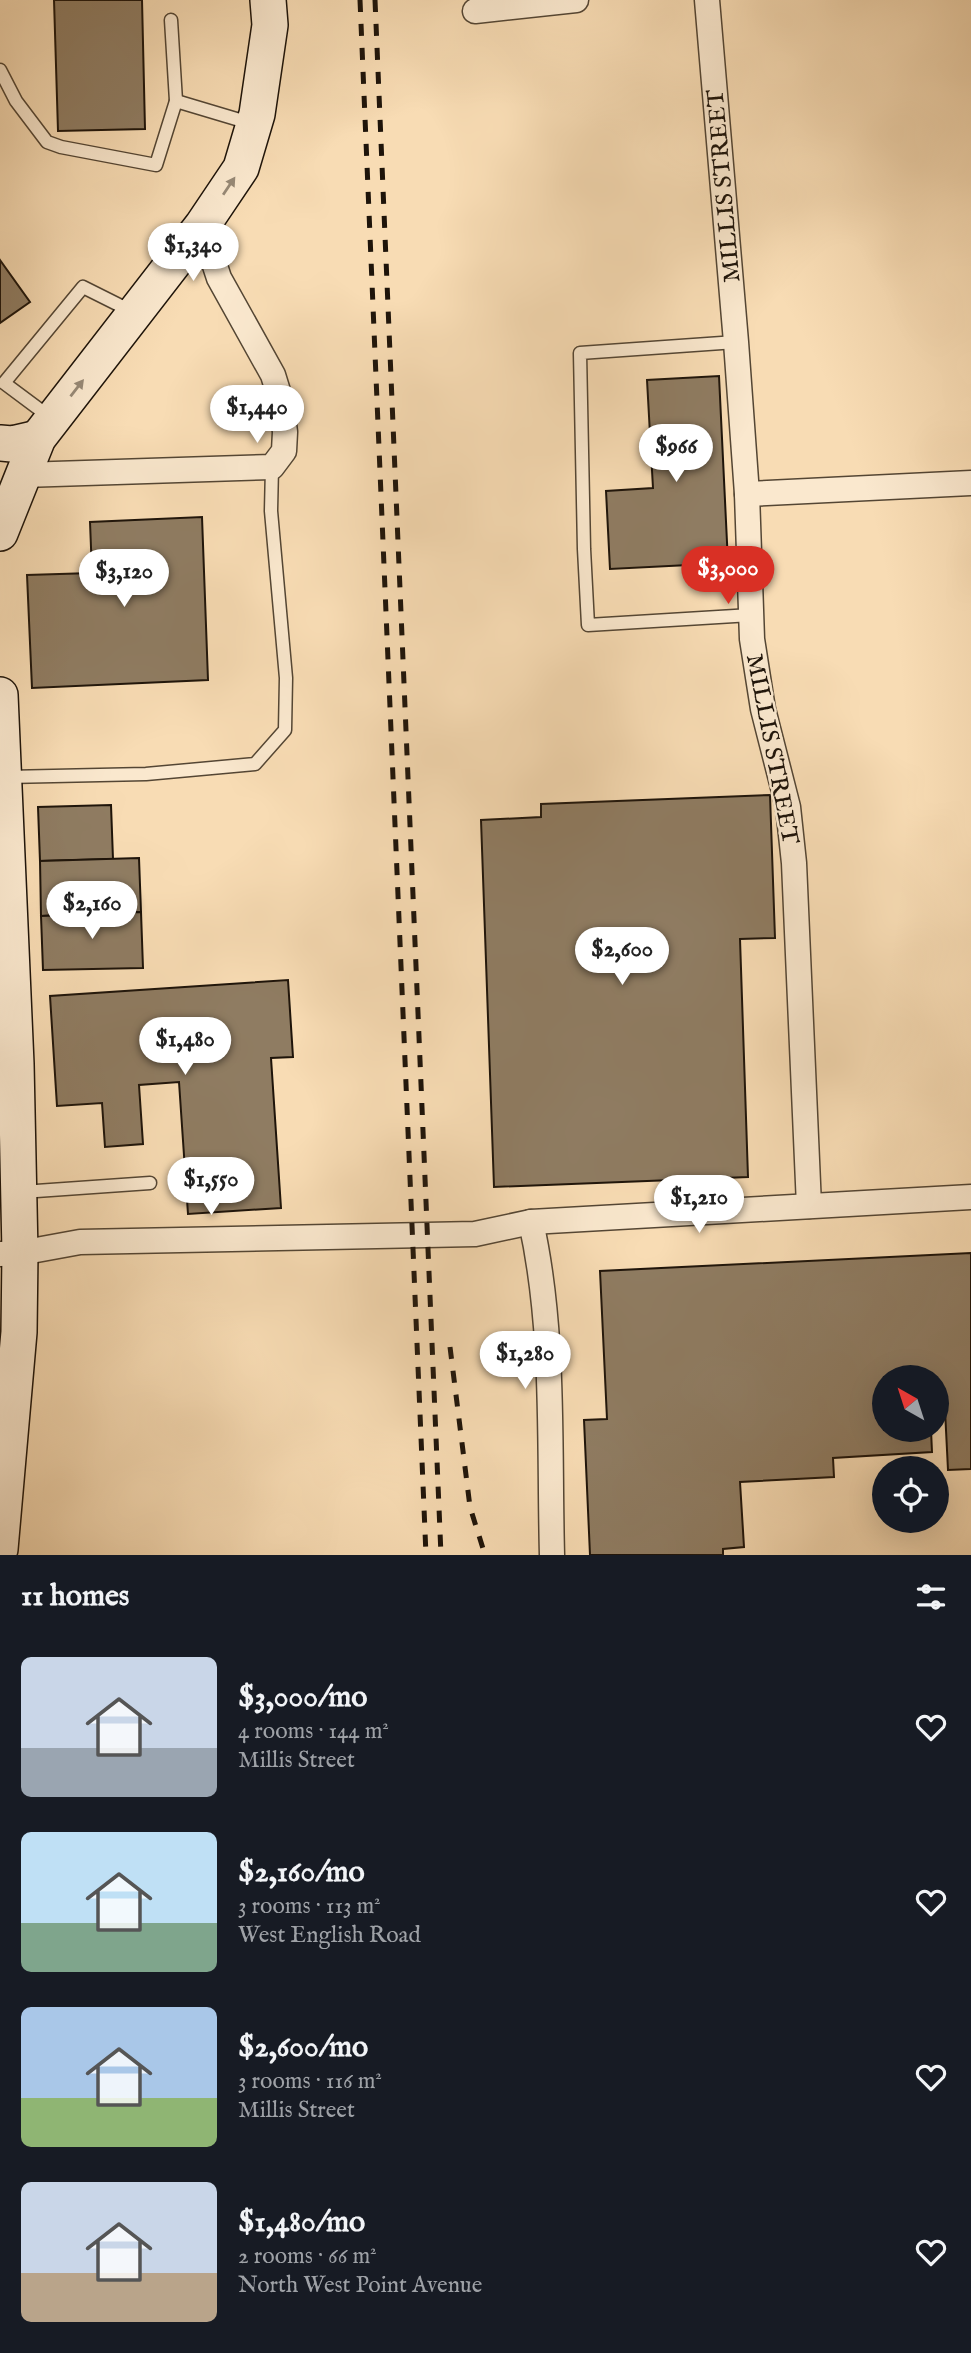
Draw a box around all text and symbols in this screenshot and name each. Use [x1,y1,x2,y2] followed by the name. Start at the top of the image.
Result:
[701,88,748,284] street label: MILLIS STREET
[222,177,236,195] one-way arrow
[136,224,250,283] pin: $1,340
[164,231,222,260] text: $1,340
[70,379,85,397] one-way arrow
[200,386,314,445] pin: $1,440
[226,393,288,422] text: $1,440
[635,424,717,484] pin: $966
[655,432,697,461] text: $966
[671,546,785,606] pin: $3,000
[67,550,181,609] pin: $3,120
[697,554,759,583] text: $3,000
[95,557,153,586] text: $3,120
[738,651,805,848] street label: MILLIS STREET
[35,881,149,941] pin: $2,160
[62,889,122,918] text: $2,160
[565,928,679,987] pin: $2,600
[591,935,653,964] text: $2,600
[128,1018,242,1077] pin: $1,480
[155,1025,215,1054] text: $1,480
[154,1158,268,1217] pin: $1,550
[183,1165,239,1194] text: $1,550
[642,1176,756,1235] pin: $1,210
[670,1183,728,1212] text: $1,210
[468,1332,582,1391] pin: $1,280
[496,1339,554,1368] text: $1,280
[872,1365,948,1442] north arrow
[872,1365,949,1533] map controls
[872,1456,949,1533] button: locate
[21,1578,129,1616] text: 11 homes
[912,1578,950,1616] icon: filters
[238,1679,367,1717] text: $3,000/mo
[77,1685,161,1769] icon: home
[912,1708,950,1746] icon: heart
[238,1717,389,1746] text: 4 rooms · 144 m²
[238,1746,355,1775] text: Millis Street
[238,1854,365,1892] text: $2,160/mo
[77,1860,161,1944] icon: home
[912,1883,950,1921] icon: heart
[238,1892,381,1921] text: 3 rooms · 113 m²
[238,1921,421,1950] text: West English Road
[238,2029,368,2067] text: $2,600/mo
[77,2035,161,2119] icon: home
[912,2058,950,2096] icon: heart
[238,2067,382,2096] text: 3 rooms · 116 m²
[238,2096,355,2125] text: Millis Street
[238,2204,365,2242] text: $1,480/mo
[77,2210,161,2294] icon: home
[912,2233,950,2271] icon: heart
[238,2242,377,2271] text: 2 rooms · 66 m²
[238,2271,482,2300] text: North West Point Avenue

